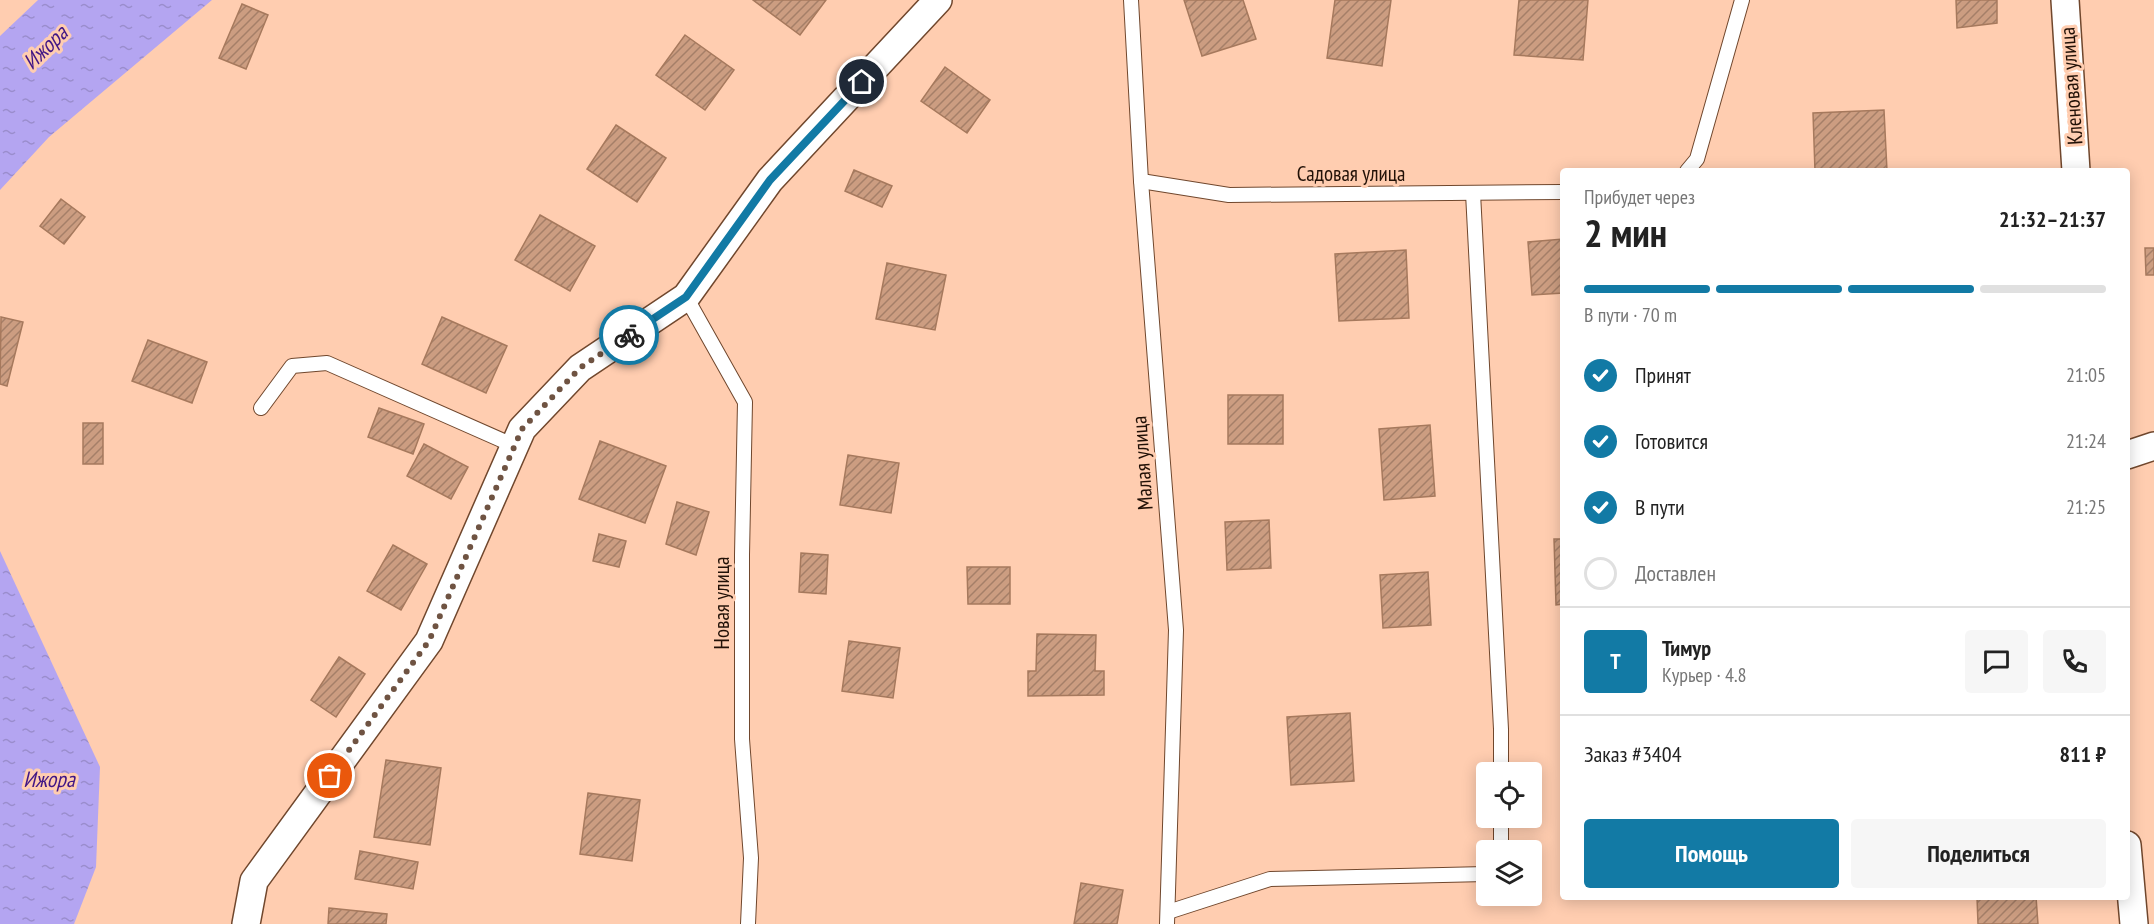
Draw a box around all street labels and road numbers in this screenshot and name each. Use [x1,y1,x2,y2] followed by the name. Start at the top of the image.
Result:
[2053,26,2089,146] street label: Кленовая улица
[1297,160,1405,187] street label: Садовая улица
[1125,415,1159,511] street label: Малая улица
[708,557,735,649] street label: Новая улица

